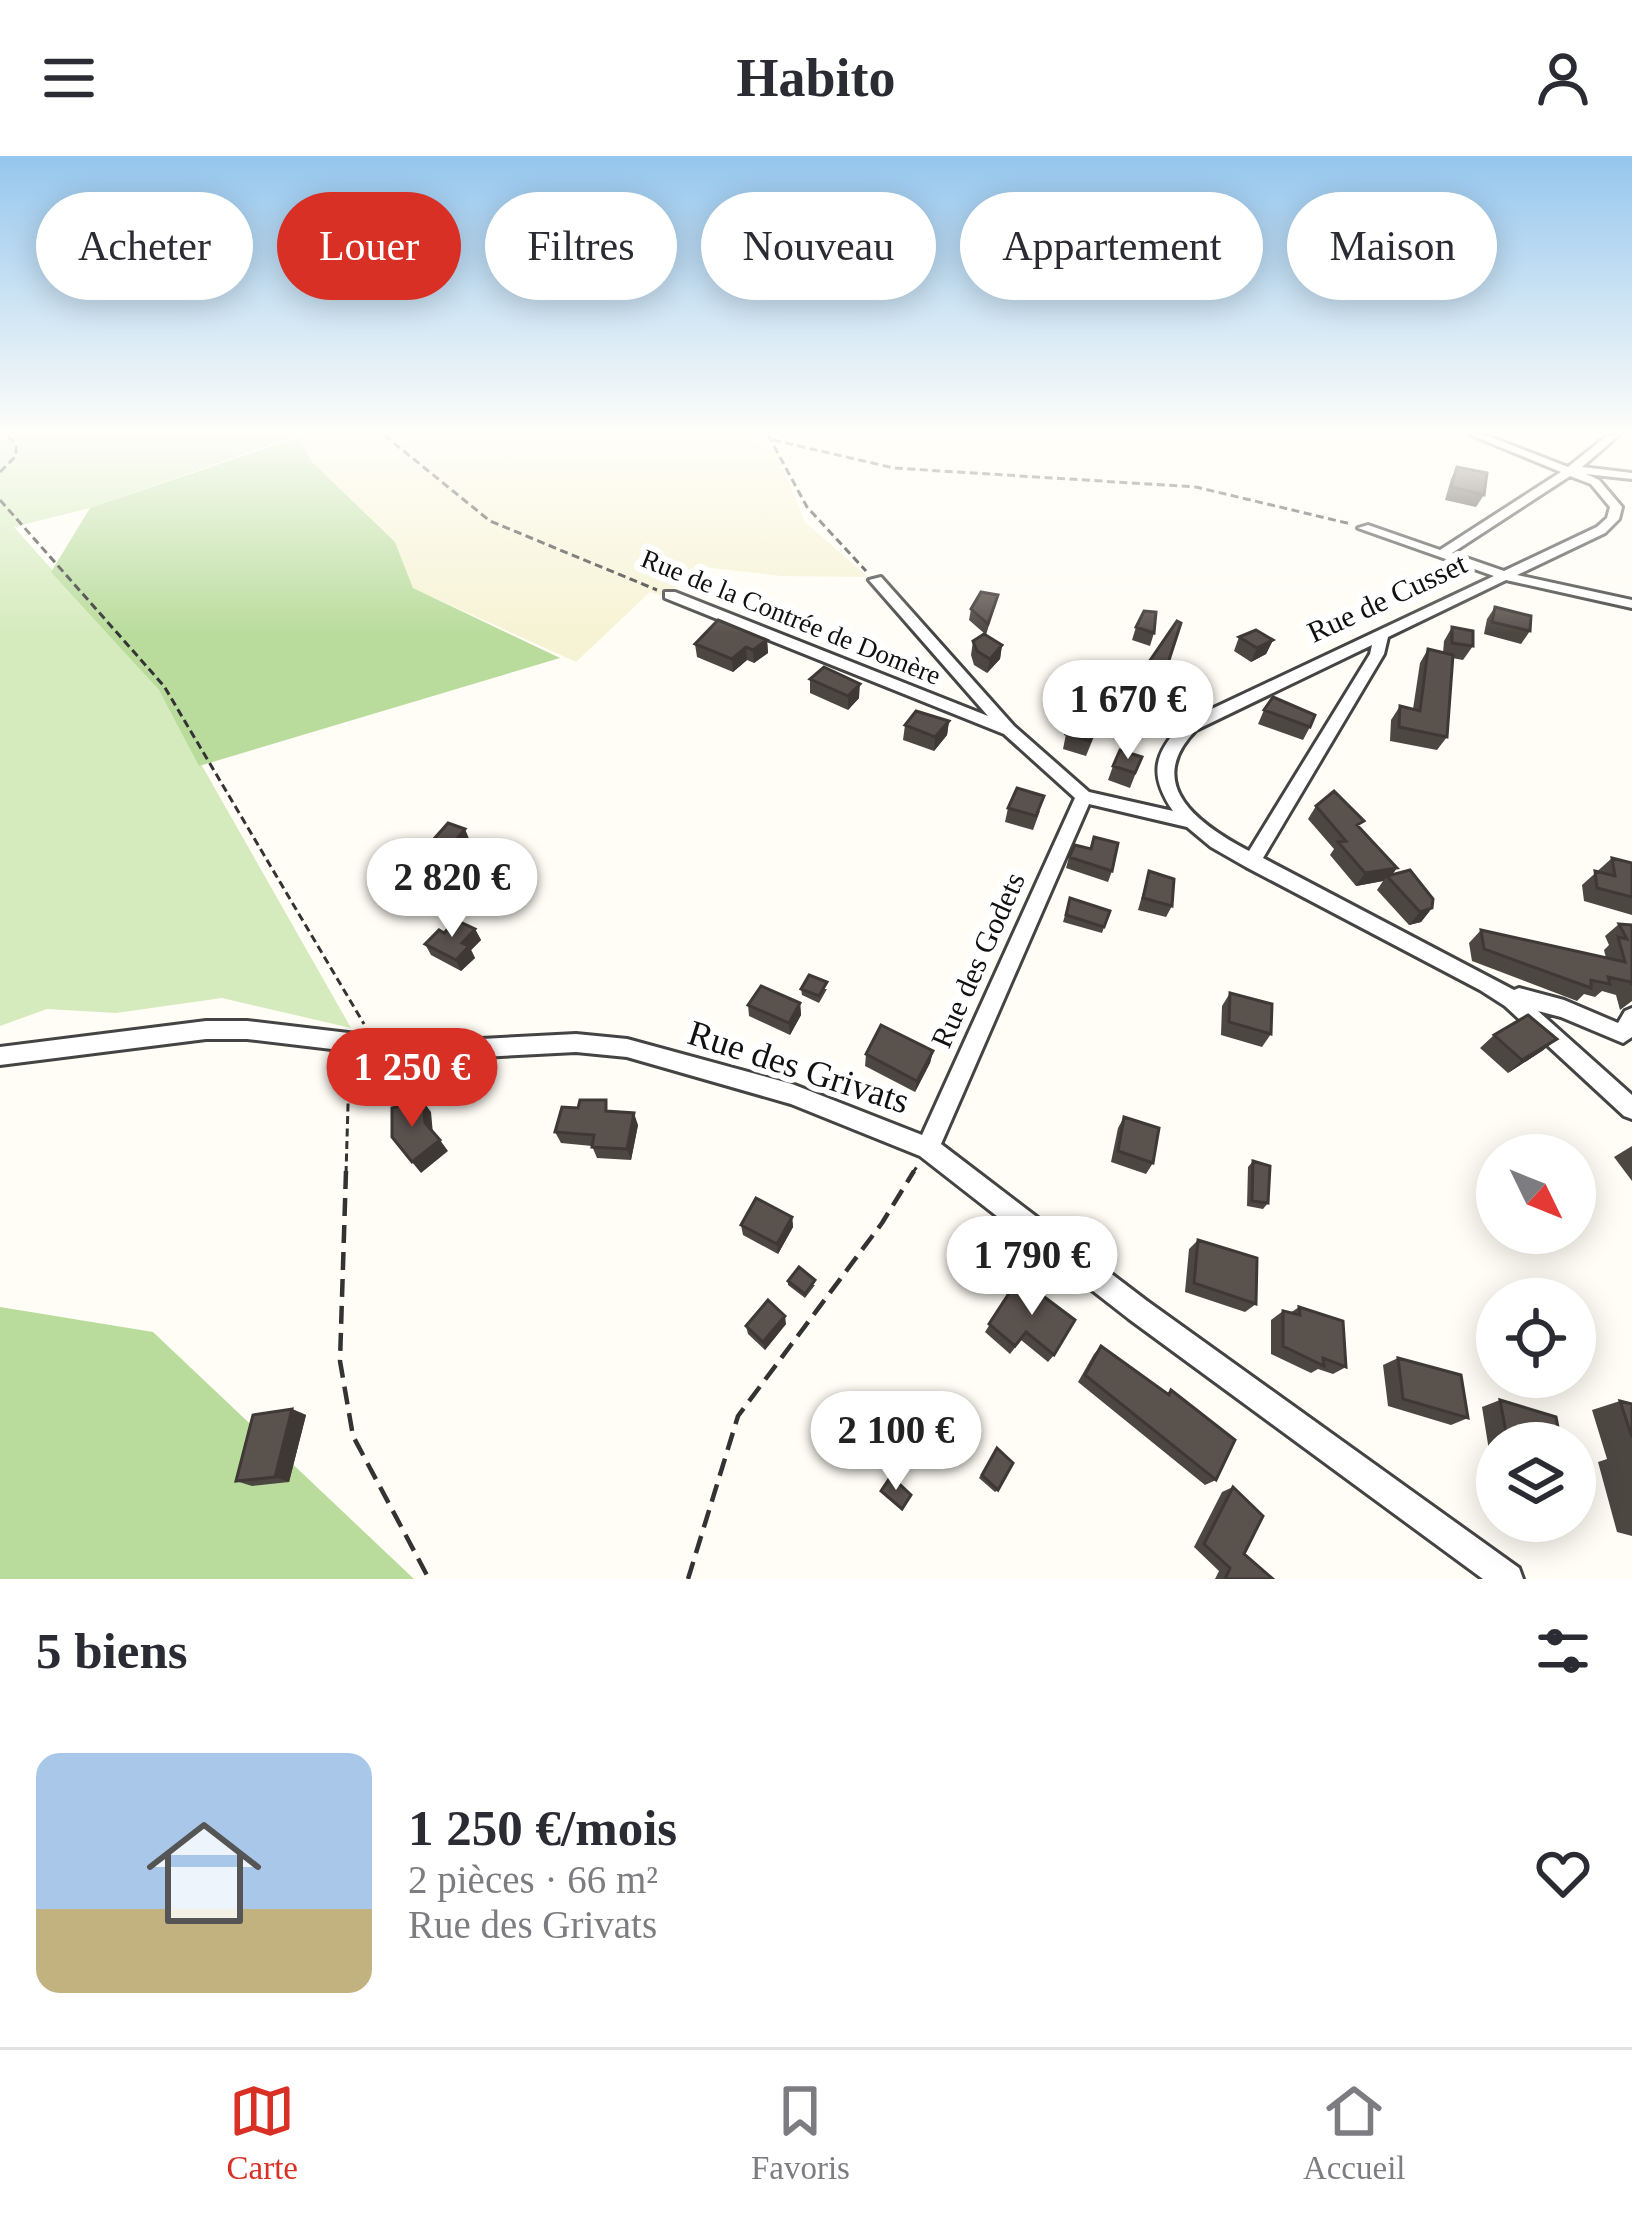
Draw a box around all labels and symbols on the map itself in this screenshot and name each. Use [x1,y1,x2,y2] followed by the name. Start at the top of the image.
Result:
[637,543,945,691] street label: Rue de la Contrée de Domère
[1302,546,1472,649] street label: Rue de Cusset
[1017,660,1239,762] pin: 1 670 €
[341,838,563,940] pin: 2 820 €
[924,867,1031,1053] street label: Rue des Godets
[683,1012,914,1122] street label: Rue des Grivats
[301,1028,523,1130] pin: 1 250 €
[1476,1134,1596,1254] north arrow
[921,1216,1143,1318] pin: 1 790 €
[785,1391,1007,1493] pin: 2 100 €

